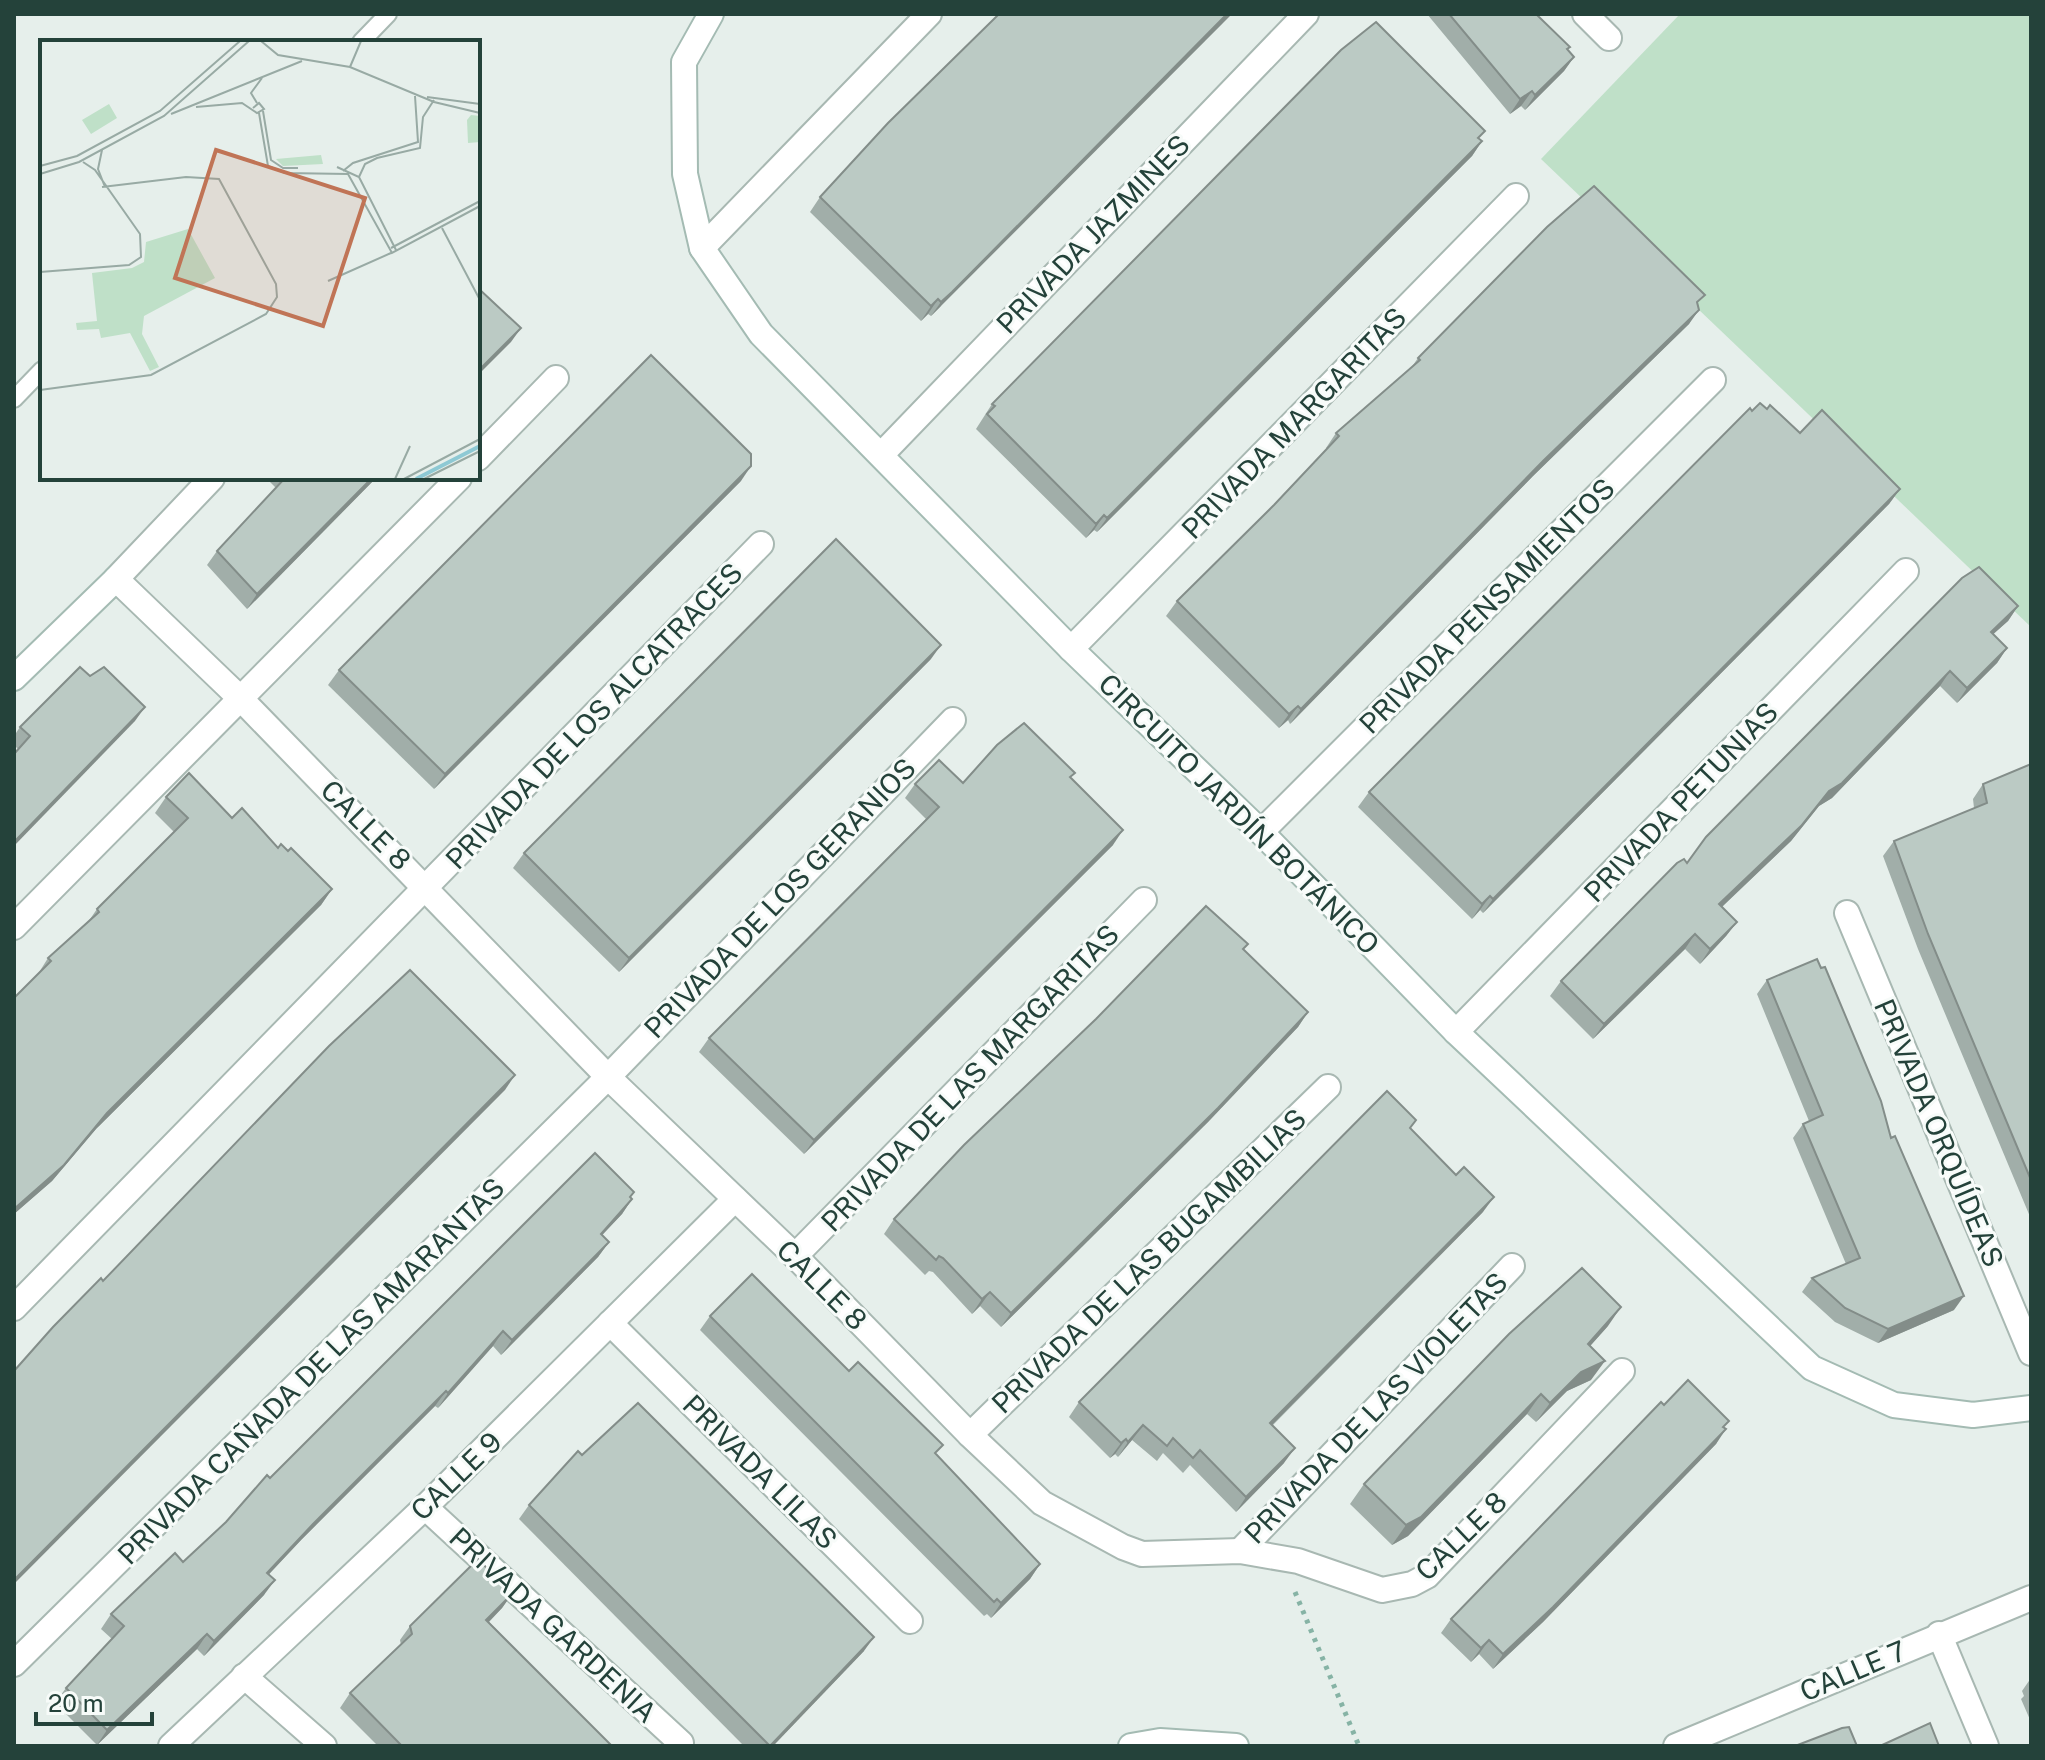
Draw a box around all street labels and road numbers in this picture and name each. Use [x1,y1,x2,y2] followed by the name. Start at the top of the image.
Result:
[989,127,1196,340] street label: PRIVADA JAZMINES
[1175,300,1413,545] street label: PRIVADA MARGARITAS
[1352,471,1621,740] street label: PRIVADA PENSAMIENTOS
[438,556,749,876] street label: PRIVADA DE LOS ALCATRACES
[1092,667,1386,961] street label: CIRCUITO JARDÍN BOTÁNICO
[1577,695,1784,908] street label: PRIVADA PETUNIAS
[637,751,922,1044] street label: PRIVADA DE LOS GERANIOS
[315,773,418,876] street label: CALLE 8
[814,917,1125,1238] street label: PRIVADA DE LAS MARGARITAS
[1868,994,2011,1272] street label: PRIVADA ORQUÍDEAS
[985,1102,1312,1420] street label: PRIVADA DE LAS BUGAMBILIAS
[111,1171,511,1571] street label: PRIVADA CAÑADA DE LAS AMARANTAS
[771,1233,874,1336] street label: CALLE 8
[1237,1265,1514,1550] street label: PRIVADA DE LAS VIOLETAS
[676,1388,844,1556] street label: PRIVADA LILAS
[404,1425,508,1527] street label: CALLE 9
[1408,1484,1513,1587] street label: CALLE 8
[443,1520,664,1729] street label: PRIVADA GARDENIA
[1795,1633,1911,1708] street label: CALLE 7

